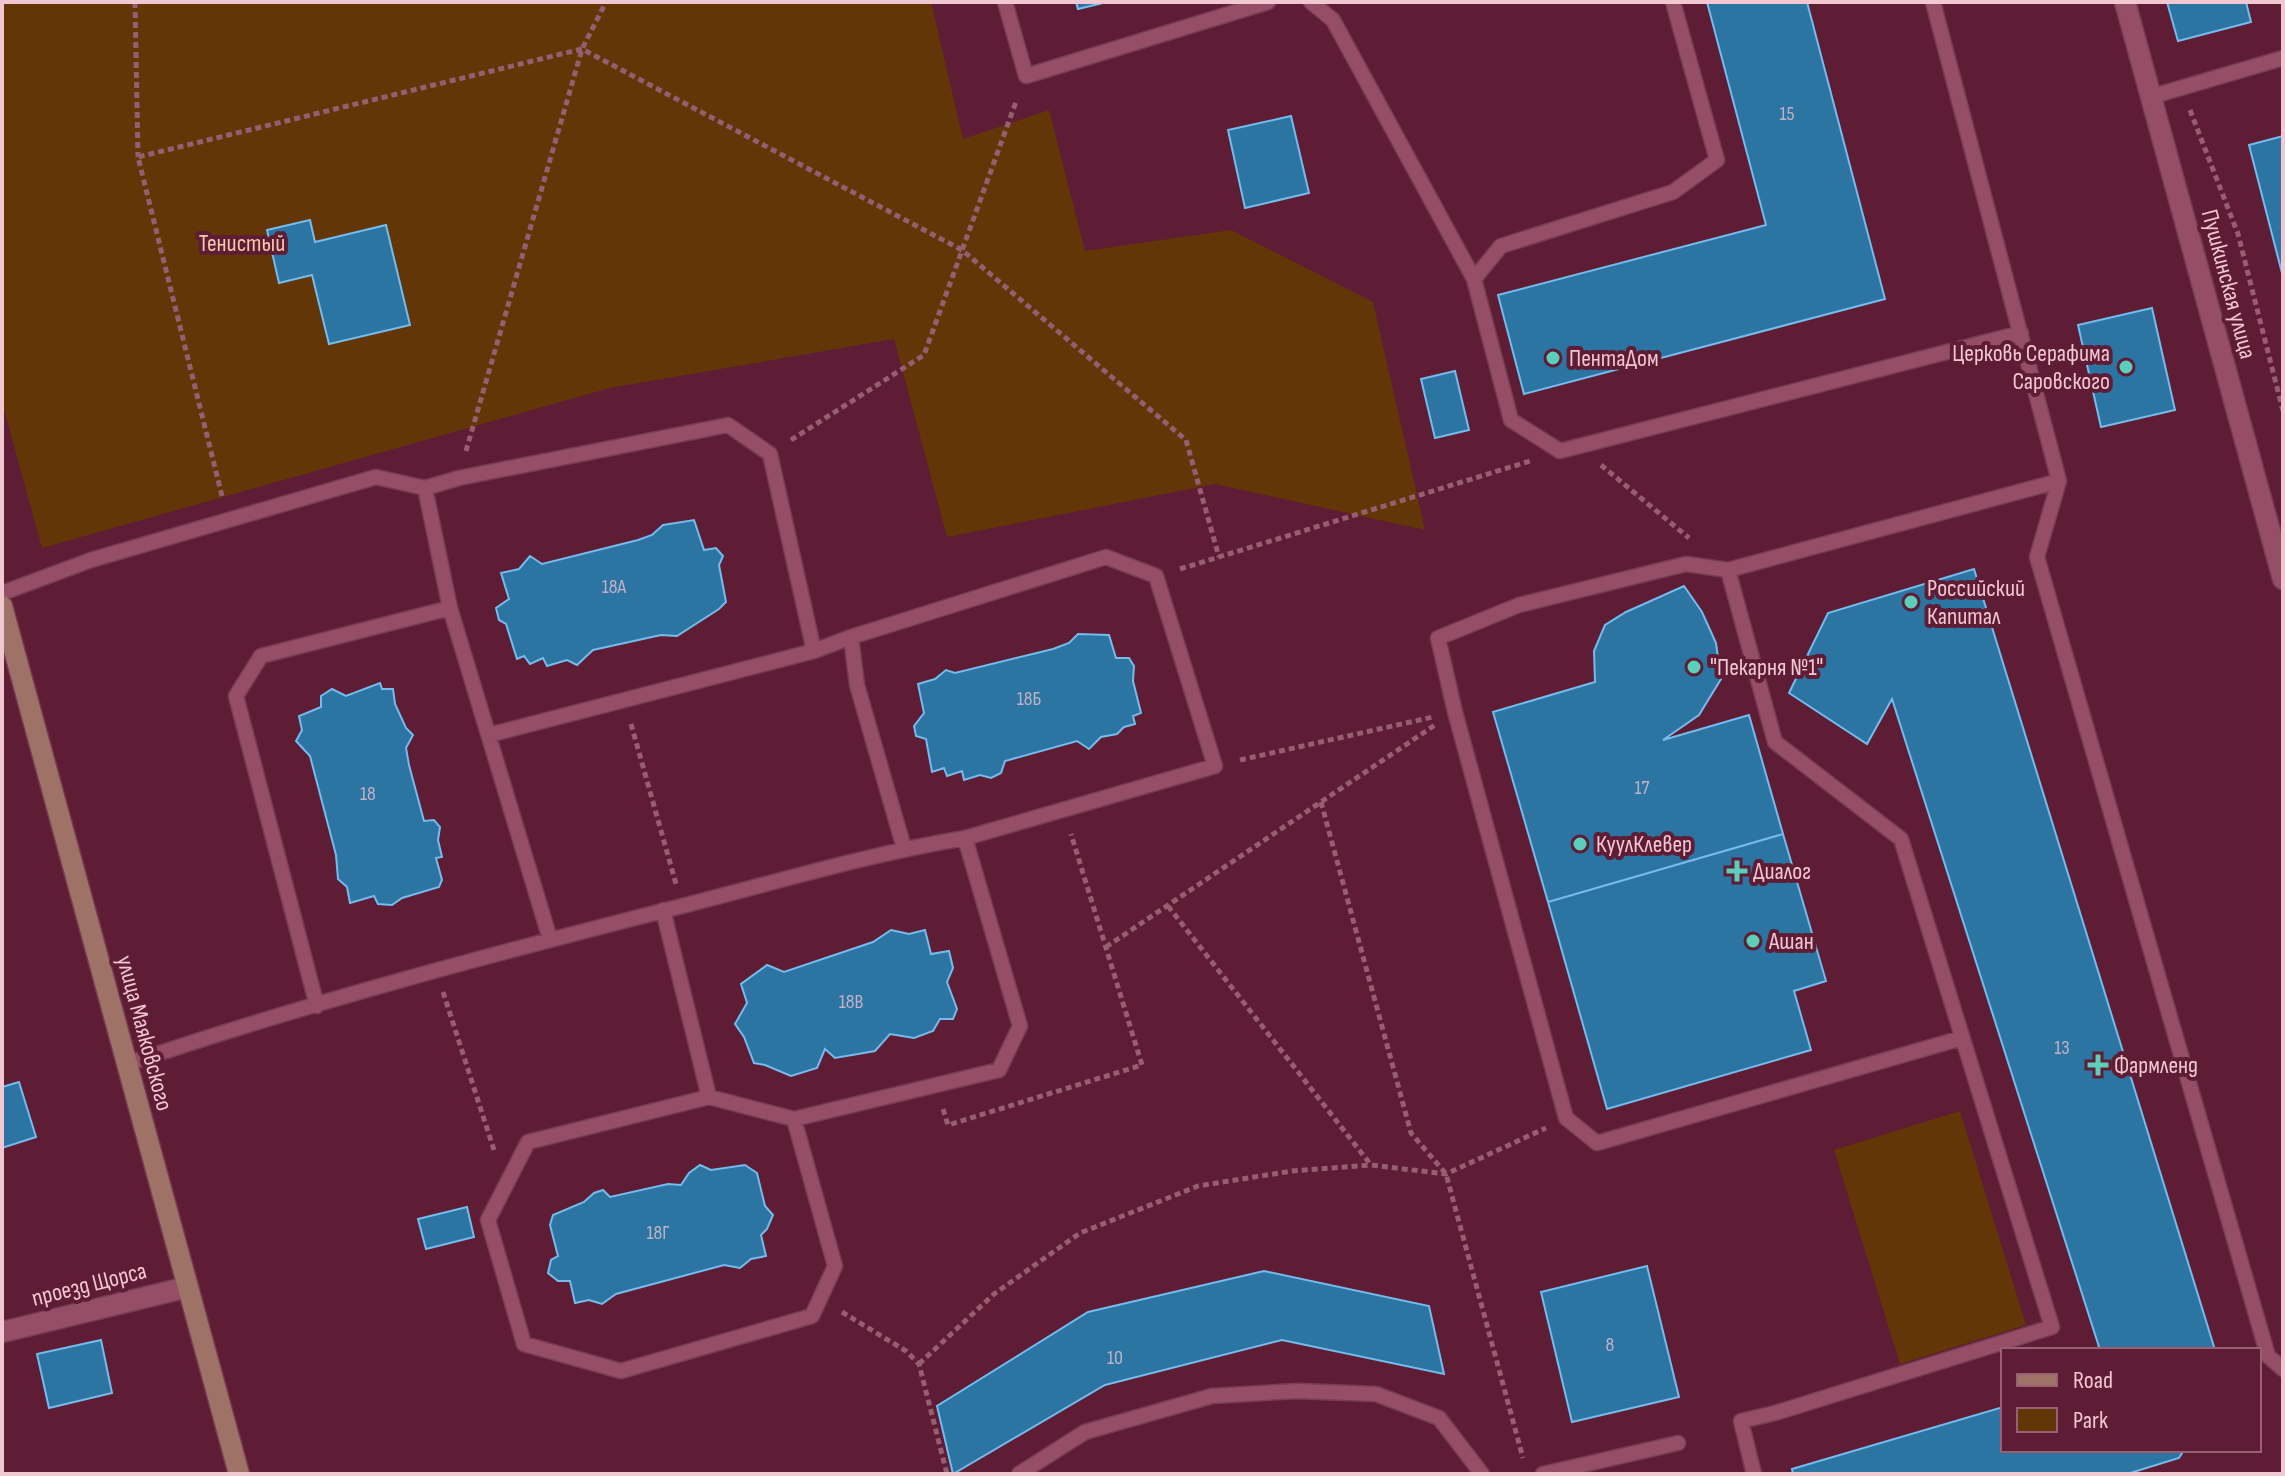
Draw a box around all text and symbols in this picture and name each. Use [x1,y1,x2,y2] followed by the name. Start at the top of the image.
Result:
[1779,102,1795,126] house number: 15
[2195,206,2262,362] street label: Пушкинская улица
[199,229,285,258] park label: Тенистый
[1952,339,2110,396] place label: Церковь Серафима Саровского
[1569,344,1659,373] place label: ПентаДом
[1544,349,1562,367] marker: ПентаДом
[2117,358,2135,376] marker: Церковь Серафима Саровского
[1927,574,2025,631] place label: Российский Капитал
[602,575,627,599] house number: 18А
[1902,593,1920,611] marker: Российский Капитал
[1710,653,1823,682] place label: "Пекарня №1"
[1685,658,1703,676] marker: "Пекарня №1"
[1017,687,1041,711] house number: 18Б
[1635,776,1649,800] house number: 17
[360,782,376,806] house number: 18
[1596,830,1692,859] place label: КуулКлевер
[1571,835,1589,853] marker: КуулКлевер
[1753,857,1811,886] place label: Диалог
[1728,862,1746,880] marker: Диалог
[1768,927,1814,956] place label: Ашан
[1744,932,1762,950] marker: Ашан
[110,952,179,1114] street label: улица Маяковского
[839,990,863,1014] house number: 18В
[2054,1036,2070,1060] house number: 13
[2114,1051,2198,1080] place label: Фармленд
[2089,1056,2107,1074] marker: Фармленд
[646,1221,670,1245] house number: 18Г
[29,1256,149,1313] street label: проезд Щорса
[1606,1333,1614,1357] house number: 8
[1107,1346,1123,1370] house number: 10
[2001,1348,2261,1452] legend
[2073,1366,2113,1395] text: Road
[2073,1406,2108,1435] text: Park

